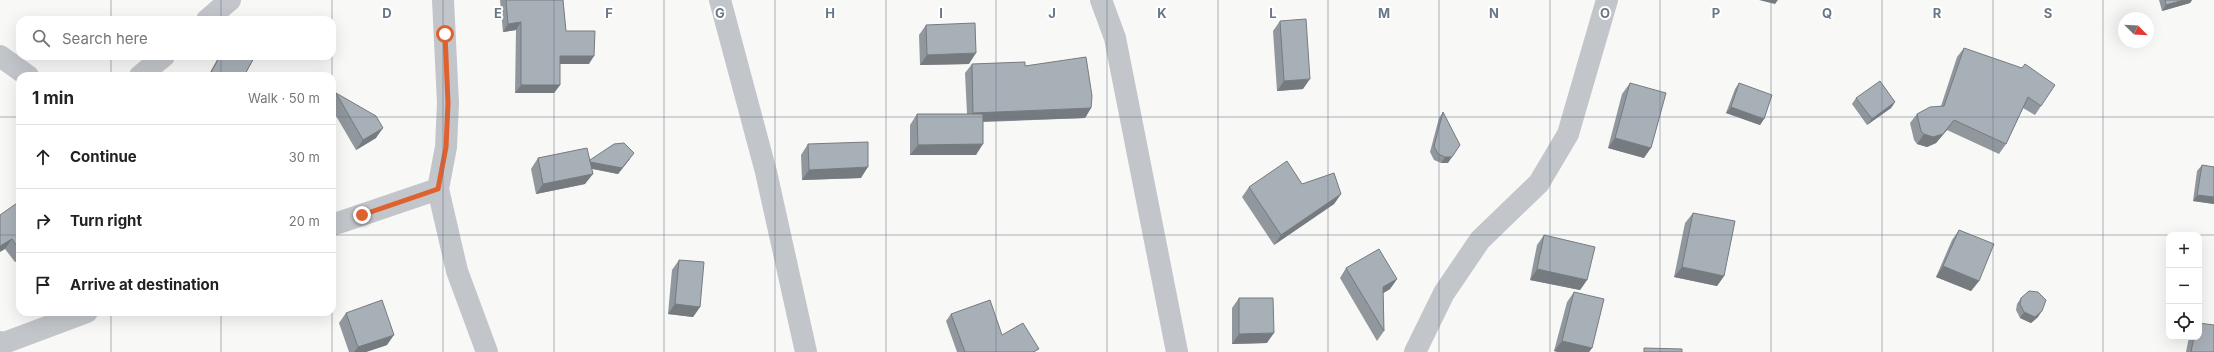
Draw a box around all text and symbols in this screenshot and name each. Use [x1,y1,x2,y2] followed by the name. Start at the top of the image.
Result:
[382,5,392,21] text: D
[494,5,502,21] text: E
[605,5,613,21] text: F
[715,5,725,21] text: G
[825,5,835,21] text: H
[939,5,943,21] text: I
[1048,5,1056,21] text: J
[1157,5,1167,21] text: K
[1269,5,1277,21] text: L
[1378,5,1390,21] text: M
[1489,5,1499,21] text: N
[1600,5,1610,21] text: O
[1712,5,1720,21] text: P
[1822,5,1832,21] text: Q
[1933,5,1942,21] text: R
[2044,5,2052,21] text: S
[2118,12,2154,48] north arrow
[16,16,336,60] search box
[436,25,454,43] route start
[30,27,52,49] icon: search
[62,29,148,48] text: Search here
[32,88,74,108] text: 1 min
[248,90,320,106] text: Walk · 50 m
[32,146,54,168] icon: ahead
[70,147,137,166] text: Continue
[289,149,320,165] text: 30 m
[353,206,371,224] route end
[32,210,54,232] icon: right
[70,211,142,230] text: Turn right
[289,213,320,229] text: 20 m
[2166,232,2202,340] map controls
[2166,232,2202,268] button: +
[2166,268,2202,304] button: −
[32,274,54,296] icon: arrive
[70,275,219,294] text: Arrive at destination
[2166,304,2202,340] button: locate

